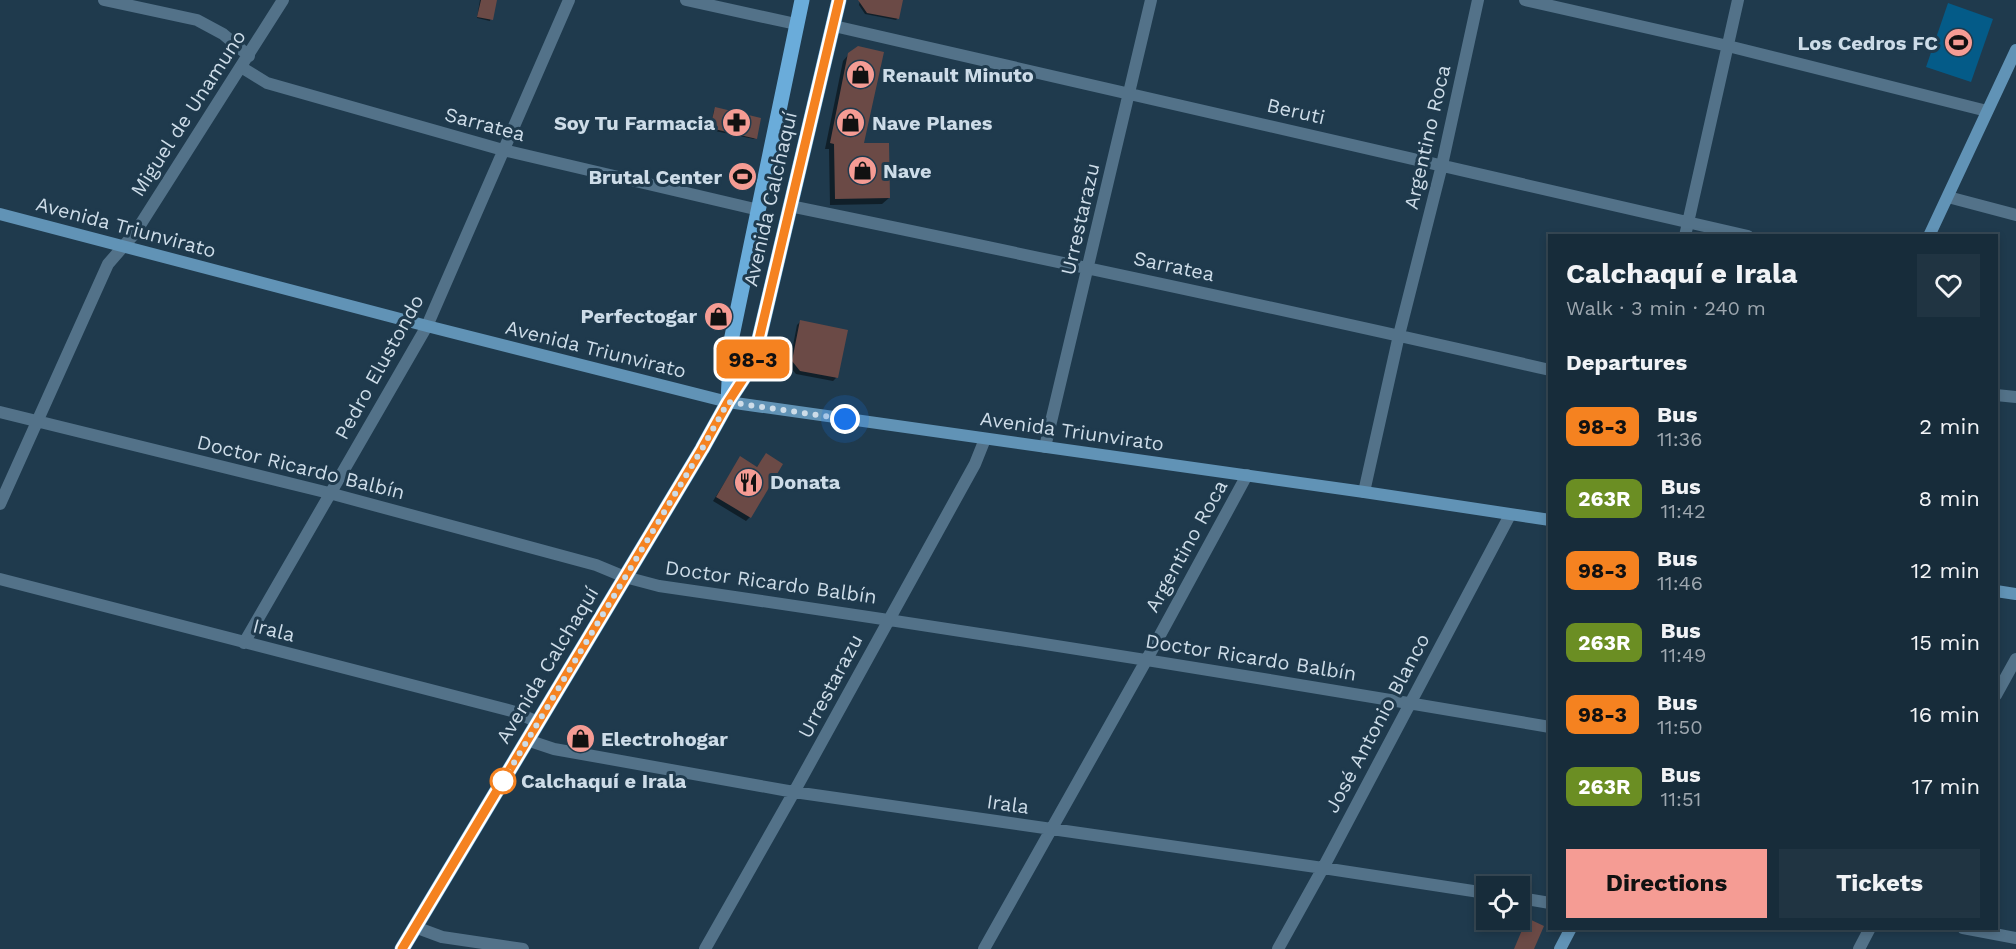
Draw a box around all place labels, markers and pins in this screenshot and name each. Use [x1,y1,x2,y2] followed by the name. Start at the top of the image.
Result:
[1943,27,1975,59] sports icon: Los Cedros FC
[1797,31,1938,55] place label: Los Cedros FC
[845,59,877,91] shop icon: Renault Minuto
[882,63,1034,87] place label: Renault Minuto
[720,107,752,139] pharmacy icon: Soy Tu Farmacia
[835,107,867,139] shop icon: Nave Planes
[554,111,715,135] place label: Soy Tu Farmacia
[872,111,993,135] place label: Nave Planes
[846,155,878,187] shop icon: Nave
[883,159,932,183] place label: Nave
[727,161,759,193] sports icon: Brutal Center
[588,165,722,189] place label: Brutal Center
[702,300,734,332] shop icon: Perfectogar
[580,304,697,328] place label: Perfectogar
[733,466,765,498] restaurant icon: Donata
[770,470,841,494] place label: Donata
[564,723,596,755] shop icon: Electrohogar
[601,727,728,751] place label: Electrohogar
[490,768,516,794] marker: Calchaquí e Irala
[521,769,687,793] place label: Calchaquí e Irala

